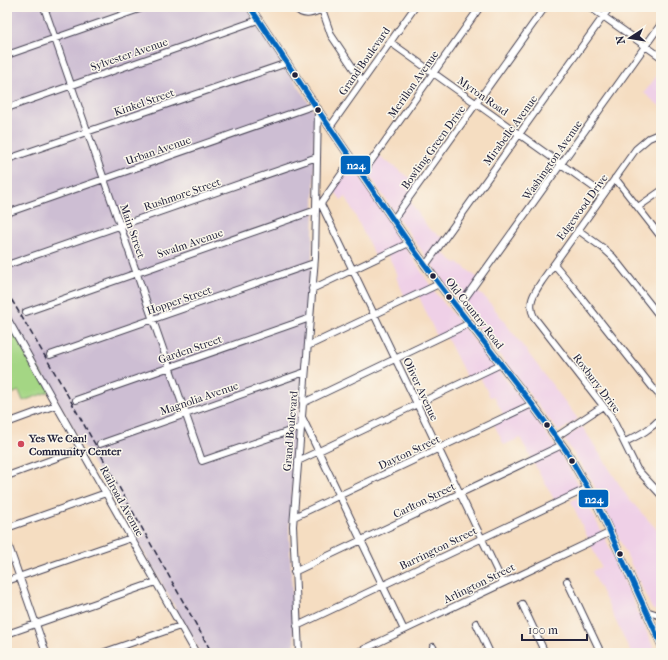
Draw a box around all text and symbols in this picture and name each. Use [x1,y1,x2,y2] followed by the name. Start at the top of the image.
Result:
[610,18,650,58] north arrow
[336,24,393,98] street label: Grand Boulevard
[613,34,628,45] text: N
[89,35,170,74] street label: Sylvester Avenue
[385,48,442,120] street label: Merillon Avenue
[290,70,300,80] unlabelled marker
[455,74,511,119] street label: Myron Road
[112,86,176,119] street label: Kinkel Street
[481,92,541,168] street label: Mirabelle Avenue
[399,102,469,192] street label: Bowling Green Drive
[313,105,323,115] unlabelled marker
[519,117,585,204] street label: Washington Avenue
[124,133,193,168] street label: Urban Avenue
[340,155,371,175] line badge: n24
[346,159,366,172] text: n24
[554,171,611,243] street label: Edgewood Drive
[142,175,222,214] street label: Rushmore Street
[117,202,148,260] street label: Main Street
[156,226,225,261] street label: Swalm Avenue
[428,271,438,281] unlabelled marker
[443,275,507,352] street label: Old Country Road
[145,283,213,318] street label: Hopper Street
[444,292,454,302] unlabelled marker
[157,332,224,366] street label: Garden Street
[570,351,623,416] street label: Roxbury Drive
[400,356,441,423] street label: Oliver Avenue
[158,379,241,418] street label: Magnolia Avenue
[281,389,301,472] street label: Grand Boulevard
[542,420,552,430] unlabelled marker
[28,432,122,458] place label: Yes We Can! Community Center
[376,433,442,472] street label: Dayton Street
[16,439,26,449] marker: Yes We Can! Community Center
[567,456,577,466] unlabelled marker
[97,464,147,539] street label: Railroad Avenue
[391,480,457,521] street label: Carlton Street
[578,489,609,508] line badge: n24
[584,493,604,506] text: n24
[397,524,479,573] street label: Barrington Street
[615,549,625,559] unlabelled marker
[441,561,517,607] street label: Arlington Street
[522,616,587,642] scale bar
[528,623,558,637] text: 100 m

